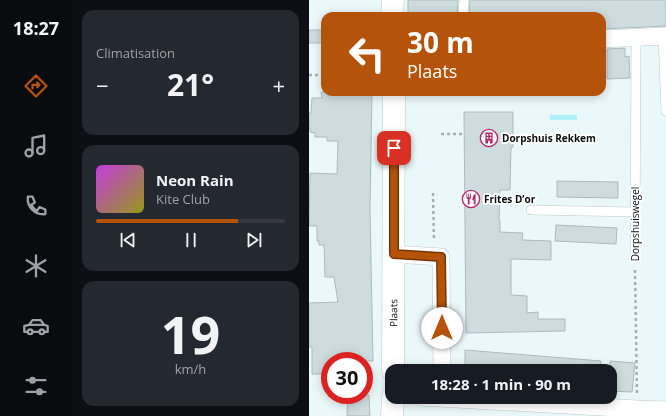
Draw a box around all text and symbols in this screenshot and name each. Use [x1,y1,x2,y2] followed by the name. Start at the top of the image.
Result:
[13,16,59,40] text: 18:27
[407,23,474,61] text: 30 m
[341,28,393,80] icon: left
[96,44,175,62] text: Climatisation
[407,59,457,83] text: Plaats
[167,64,214,105] text: 21°
[96,70,109,100] text: −
[272,70,285,100] text: +
[22,72,50,100] icon: directions
[479,128,499,148] building icon: Dorpshuis Rekkem
[377,131,411,165] pin
[502,131,596,145] place label: Dorpshuis Rekkem
[22,132,50,160] icon: music
[383,137,405,159] icon: arrive
[156,170,234,190] text: Neon Rain
[628,187,642,261] street label: Dorpshuiswegel
[461,189,481,209] restaurant icon: Frites D’or
[156,190,210,208] text: Kite Club
[22,192,50,220] icon: phone
[484,192,536,206] place label: Frites D’or
[117,229,139,251] icon: previous
[180,229,202,251] icon: pause
[243,229,265,251] icon: next
[22,252,50,280] icon: climate
[161,298,220,369] text: 19
[386,299,400,327] street label: Plaats
[421,307,463,349] position arrow
[22,312,50,340] icon: car
[321,352,373,404] speed limit sign: 30
[175,360,206,378] text: km/h
[22,372,50,400] icon: filters
[431,374,571,394] text: 18:28 · 1 min · 90 m

